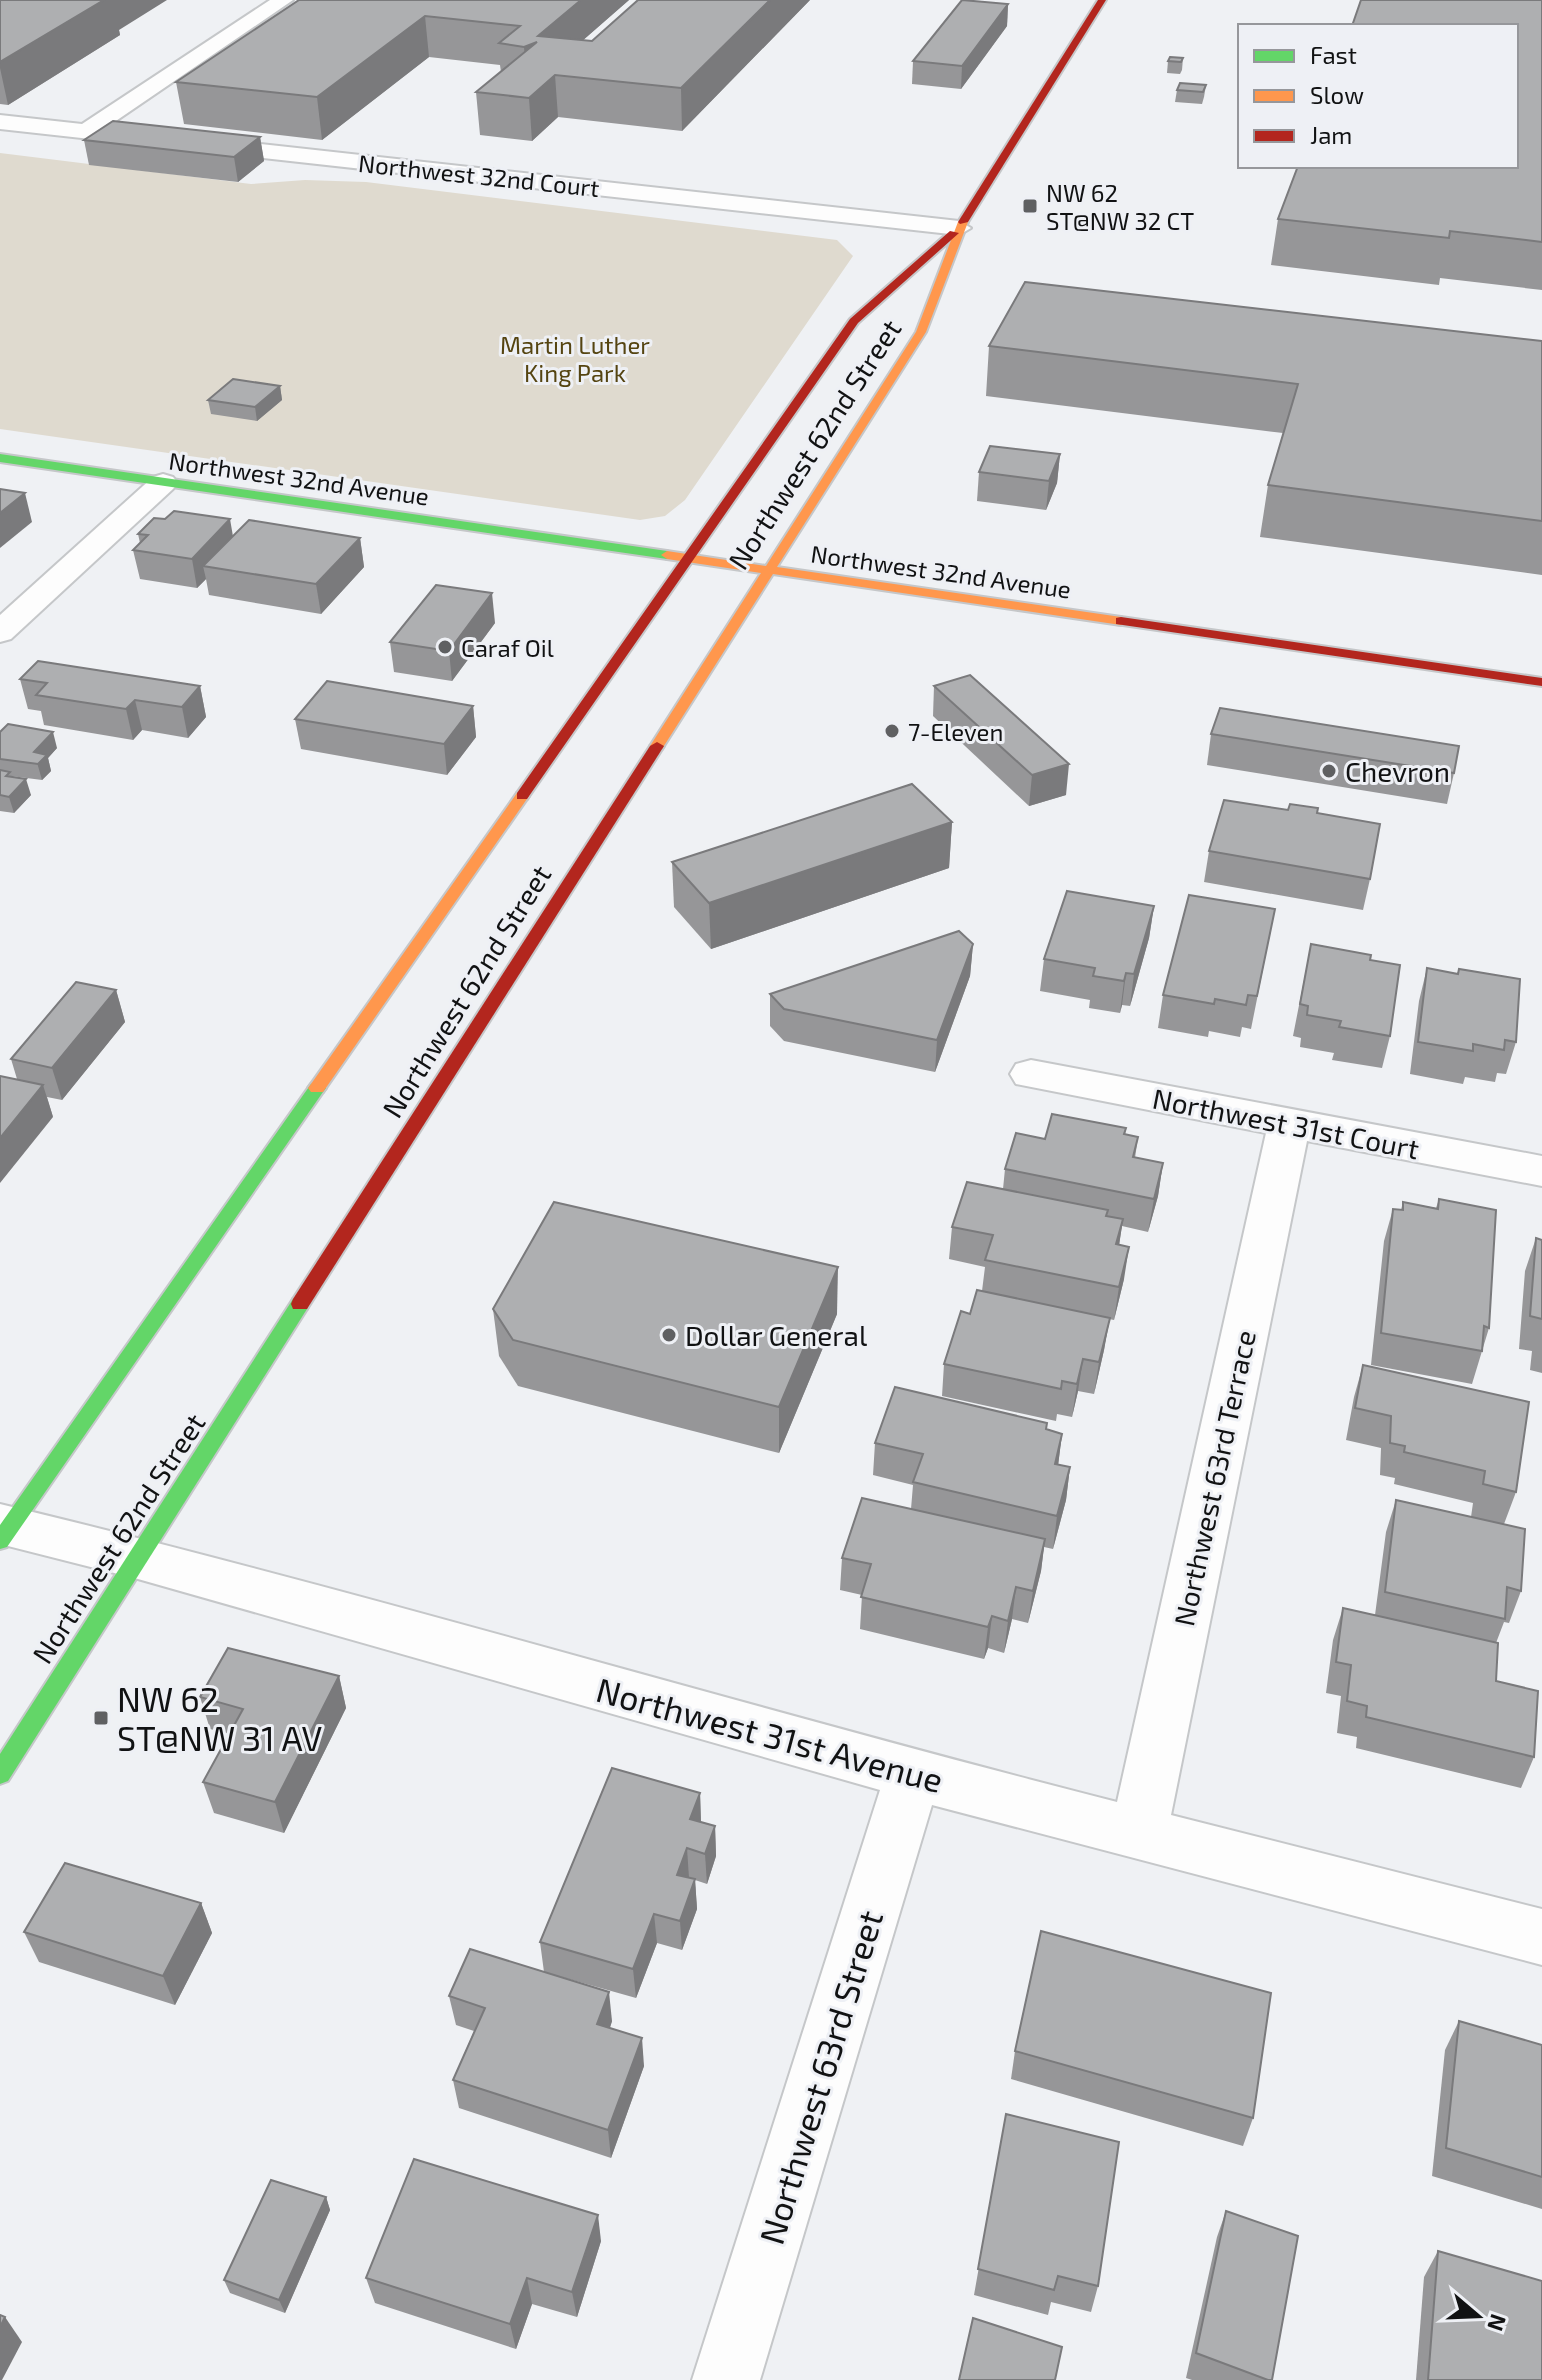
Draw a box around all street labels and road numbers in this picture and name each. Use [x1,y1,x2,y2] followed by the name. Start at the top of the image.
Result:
[357,148,601,202] street label: Northwest 32nd Court
[720,313,908,575] street label: Northwest 62nd Street
[167,445,431,511] street label: Northwest 32nd Avenue
[809,538,1073,604] street label: Northwest 32nd Avenue
[374,859,558,1123] street label: Northwest 62nd Street
[1150,1081,1422,1165] street label: Northwest 31st Court
[1166,1327,1262,1629] street label: Northwest 63rd Terrace
[24,1407,212,1669] street label: Northwest 62nd Street
[592,1668,948,1800] street label: Northwest 31st Avenue
[750,1905,890,2249] street label: Northwest 63rd Street

